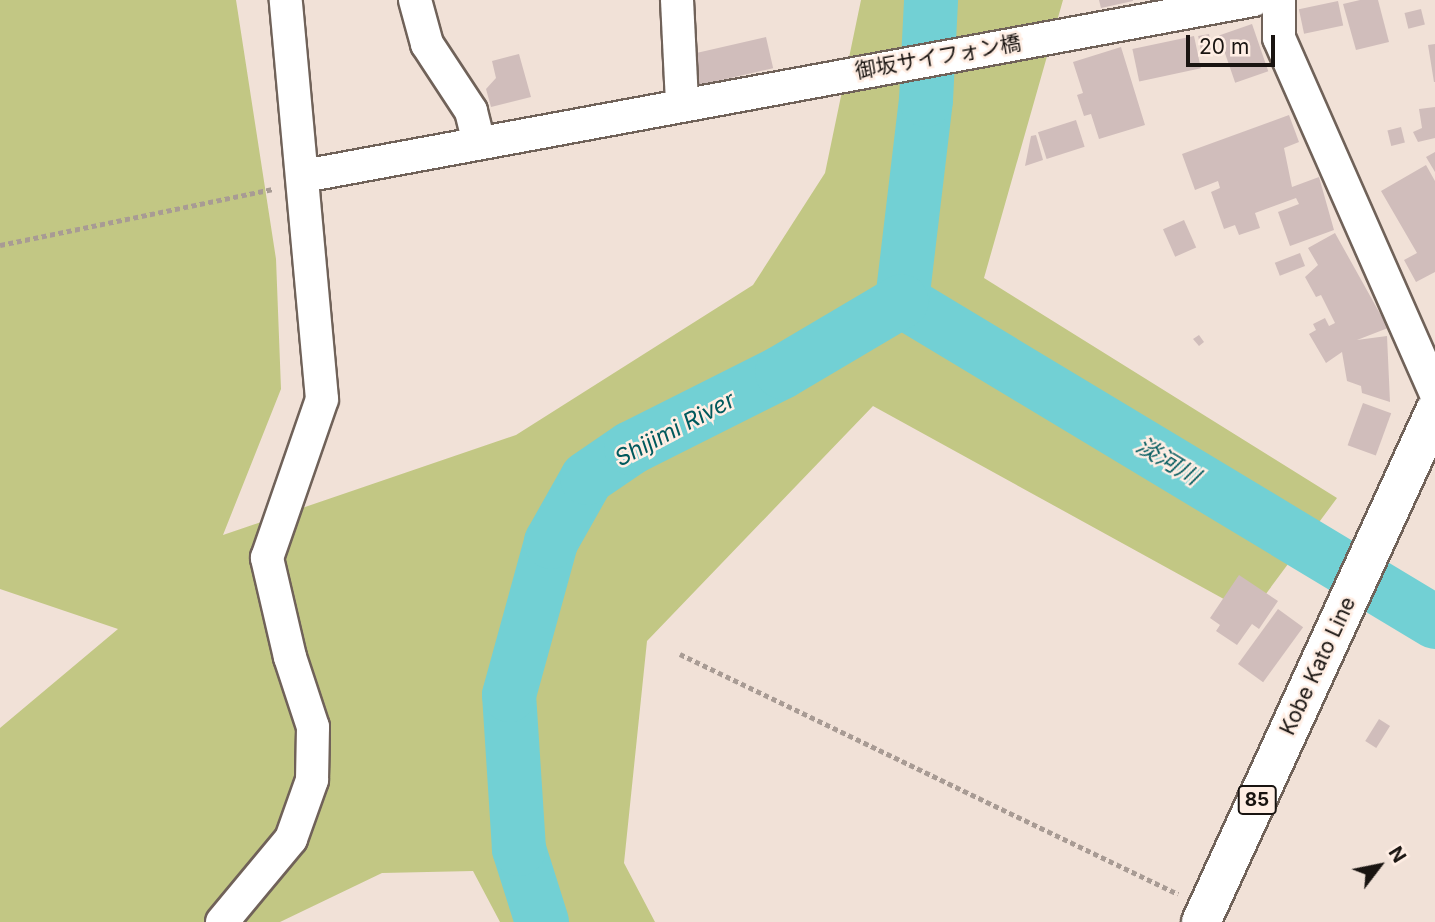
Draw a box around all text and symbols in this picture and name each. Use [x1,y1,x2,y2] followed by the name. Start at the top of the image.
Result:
[1190,21,1279,65] scale bar
[853,30,1023,84] street label: 御坂サイフォン橋
[1199,34,1249,59] text: 20 m
[610,386,740,472] water label: Shijimi River
[1131,431,1205,491] water label: 淡河川
[1275,593,1361,739] street label: Kobe Kato Line
[1236,785,1278,816] road number: 85
[1344,831,1414,901] north arrow
[1384,842,1411,867] text: N

